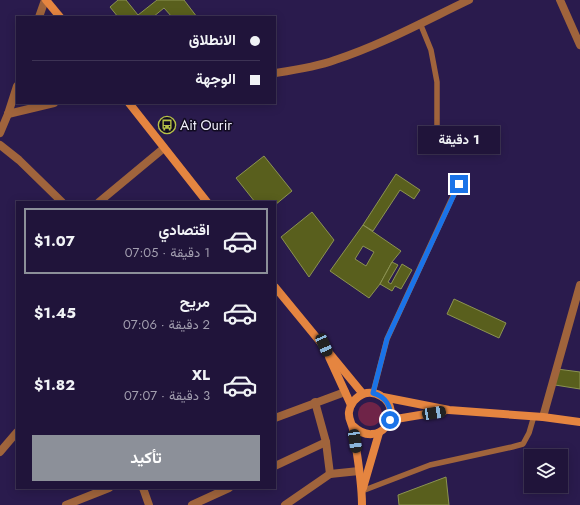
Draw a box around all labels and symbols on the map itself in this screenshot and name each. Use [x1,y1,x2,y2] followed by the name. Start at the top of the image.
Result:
[157,115,177,135] bus stop icon: Ait Ourir
[180,115,232,135] place label: Ait Ourir
[418,126,500,154] callout: 1 دقيقة
[450,175,468,193] route end
[314,332,334,358] car
[421,405,447,421] car
[381,411,399,429] route start
[347,428,363,454] car

